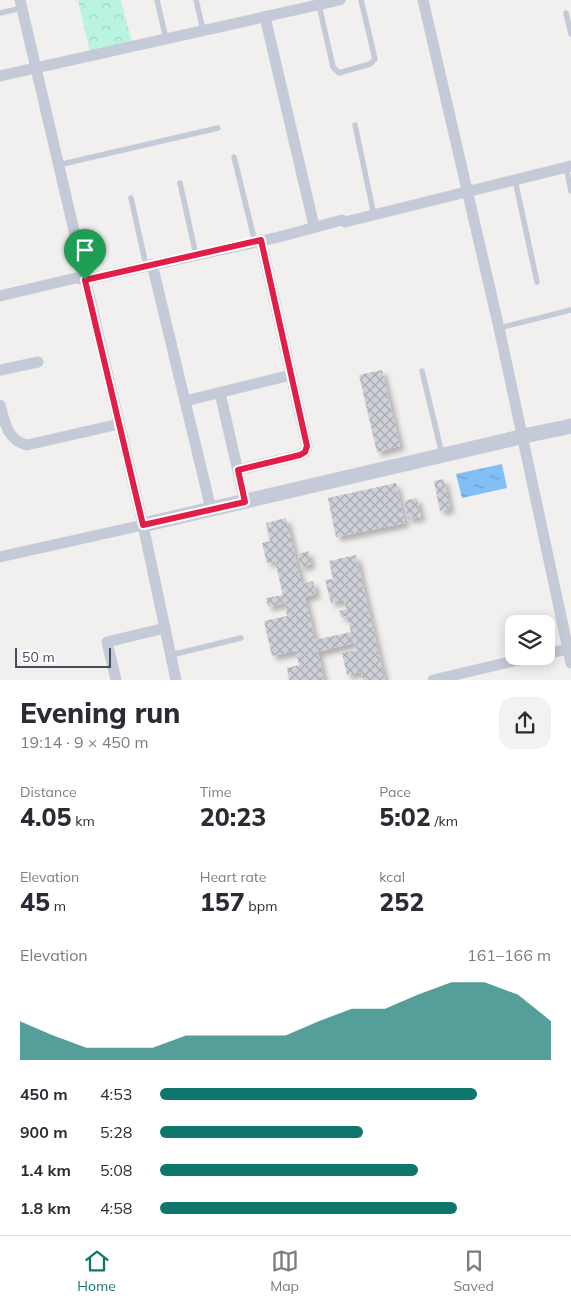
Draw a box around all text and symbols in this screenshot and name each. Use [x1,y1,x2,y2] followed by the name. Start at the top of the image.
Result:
[64,229,106,280] pin
[71,236,99,264] icon: arrive
[505,615,555,665] map controls
[505,615,555,665] button: layers
[15,645,111,668] scale bar
[22,648,55,666] text: 50 m
[20,695,180,730] text: Evening run
[499,697,551,749] button: share
[20,732,149,752] text: 19:14 · 9 × 450 m
[20,783,77,801] text: Distance
[200,783,231,801] text: Time
[379,783,411,801] text: Pace
[20,801,72,832] text: 4.05
[200,801,266,832] text: 20:23
[379,801,431,832] text: 5:02
[72,812,95,830] text: km
[431,812,458,830] text: /km
[20,868,79,886] text: Elevation
[200,868,266,886] text: Heart rate
[379,868,405,886] text: kcal
[20,886,50,917] text: 45
[200,886,245,917] text: 157
[379,886,424,917] text: 252
[50,897,66,915] text: m
[245,897,277,915] text: bpm
[20,945,88,965] text: Elevation
[467,945,551,965] text: 161–166 m
[20,1084,68,1104] text: 450 m
[100,1084,132,1104] text: 4:53
[20,1122,68,1142] text: 900 m
[100,1122,132,1142] text: 5:28
[20,1160,71,1180] text: 1.4 km
[100,1160,132,1180] text: 5:08
[20,1198,71,1218] text: 1.8 km
[100,1198,132,1218] text: 4:58
[77,1247,116,1295] tab: Home
[270,1247,299,1295] tab: Map
[453,1247,494,1295] tab: Saved

